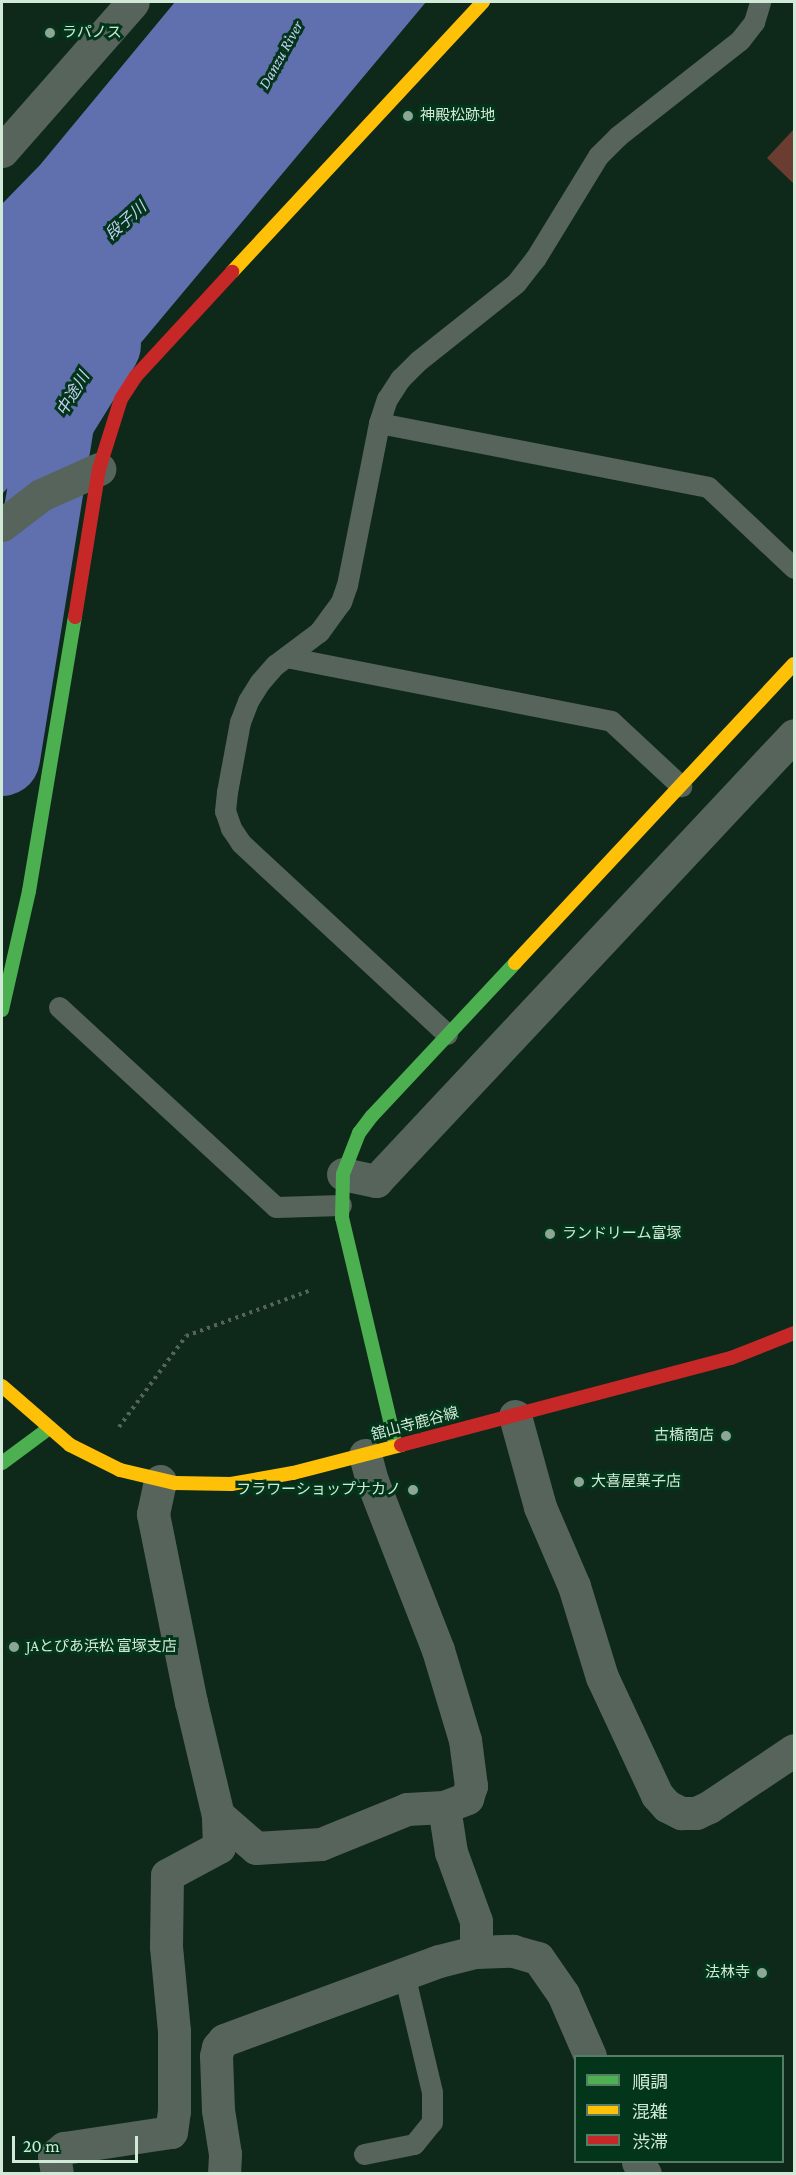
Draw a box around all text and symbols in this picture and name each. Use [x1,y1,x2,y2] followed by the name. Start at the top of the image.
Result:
[254,18,308,92] water label: Danzu River
[62,24,122,42] place label: ラパノス
[43,26,57,40] marker: ラパノス
[420,107,495,125] place label: 神殿松跡地
[401,109,415,123] marker: 神殿松跡地
[102,198,150,244] water label: 段子川
[52,368,94,420] water label: 中途川
[562,1225,682,1243] place label: ランドリーム富塚
[543,1227,557,1241] marker: ランドリーム富塚
[369,1404,461,1444] street label: 舘山寺鹿谷線
[654,1427,714,1445] place label: 古橋商店
[719,1429,733,1443] marker: 古橋商店
[591,1473,681,1491] place label: 大喜屋菓子店
[572,1475,586,1489] marker: 大喜屋菓子店
[236,1481,401,1499] place label: フラワーショップナカノ
[406,1483,420,1497] marker: フラワーショップナカノ
[26,1638,177,1656] place label: JAとぴあ浜松 富塚支店
[7,1640,21,1654] marker: JAとぴあ浜松 富塚支店
[705,1964,750,1982] place label: 法林寺
[755,1966,769,1980] marker: 法林寺
[574,2055,784,2163] legend
[632,2072,668,2092] text: 順調
[632,2102,668,2122] text: 混雑
[15,2124,141,2162] scale bar
[632,2132,668,2152] text: 渋滞
[23,2136,60,2156] text: 20 m

